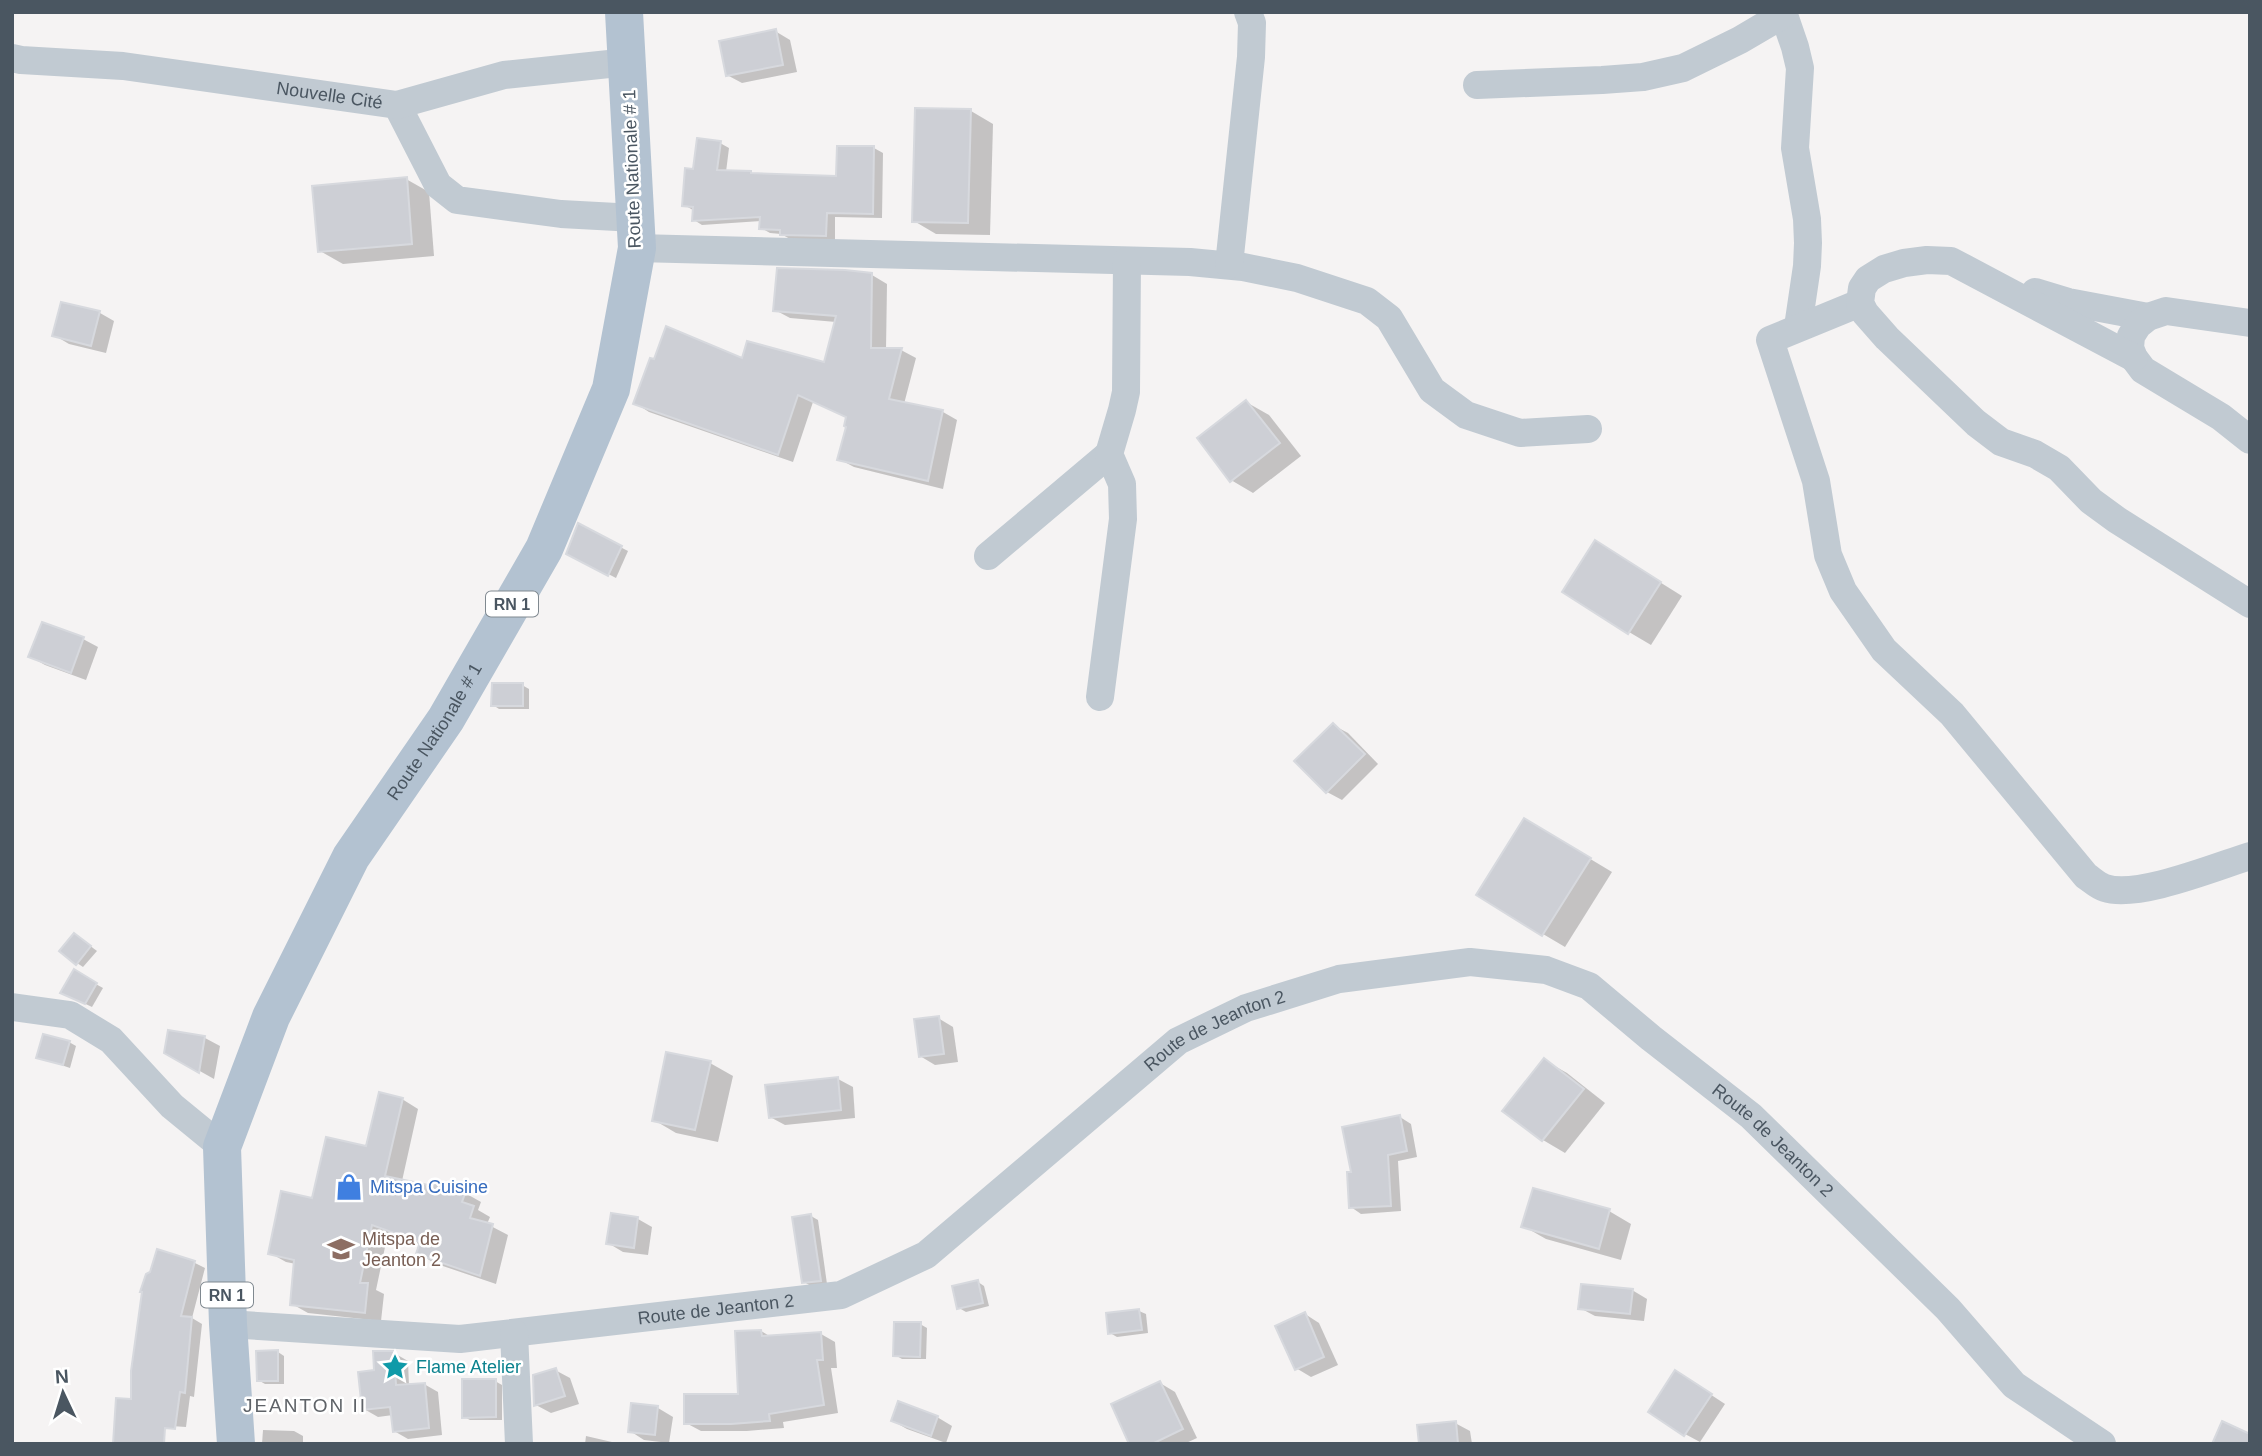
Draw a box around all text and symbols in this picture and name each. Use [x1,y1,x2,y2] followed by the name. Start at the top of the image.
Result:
[275,78,384,113] street label: Nouvelle Cité
[619,89,645,249] street label: Route Nationale # 1
[486,592,538,617] road number: RN 1
[383,660,486,804] street label: Route Nationale # 1
[1140,986,1288,1075] street label: Route de Jeanton 2
[1708,1080,1837,1201] street label: Route de Jeanton 2
[334,1172,364,1202] shop icon: Mitspa Cuisine
[370,1177,488,1197] place label: Mitspa Cuisine
[362,1229,441,1270] place label: Mitspa de Jeanton 2
[326,1234,356,1264] school or university icon: Mitspa de Jeanton 2
[201,1282,253,1308] road number: RN 1
[637,1291,795,1328] street label: Route de Jeanton 2
[380,1352,410,1382] place icon: Flame Atelier
[416,1357,521,1377] place label: Flame Atelier
[28,1358,98,1428] north arrow
[54,1366,69,1387] text: N
[243,1395,367,1416] district label: JEANTON II

